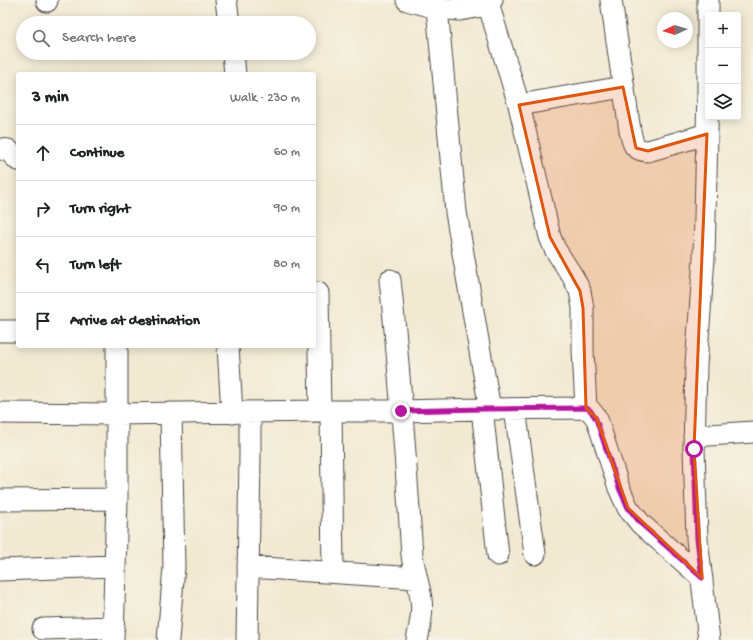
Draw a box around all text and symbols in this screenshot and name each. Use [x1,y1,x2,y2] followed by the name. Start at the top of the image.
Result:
[657,12,693,48] north arrow
[705,12,741,120] map controls
[705,12,741,48] button: +
[16,16,316,60] search box
[30,27,52,49] icon: search
[62,29,136,47] text: Search here
[705,48,741,84] button: −
[705,84,741,120] button: layers
[32,88,69,108] text: 3 min
[230,91,300,106] text: Walk · 230 m
[32,142,54,164] icon: ahead
[70,144,124,162] text: Continue
[274,145,300,160] text: 60 m
[32,198,54,220] icon: right
[70,200,130,218] text: Turn right
[274,201,300,216] text: 90 m
[32,254,54,276] icon: left
[70,256,121,274] text: Turn left
[273,257,300,272] text: 80 m
[32,310,54,332] icon: arrive
[70,312,200,330] text: Arrive at destination
[392,402,410,420] route end
[685,440,703,458] route start

